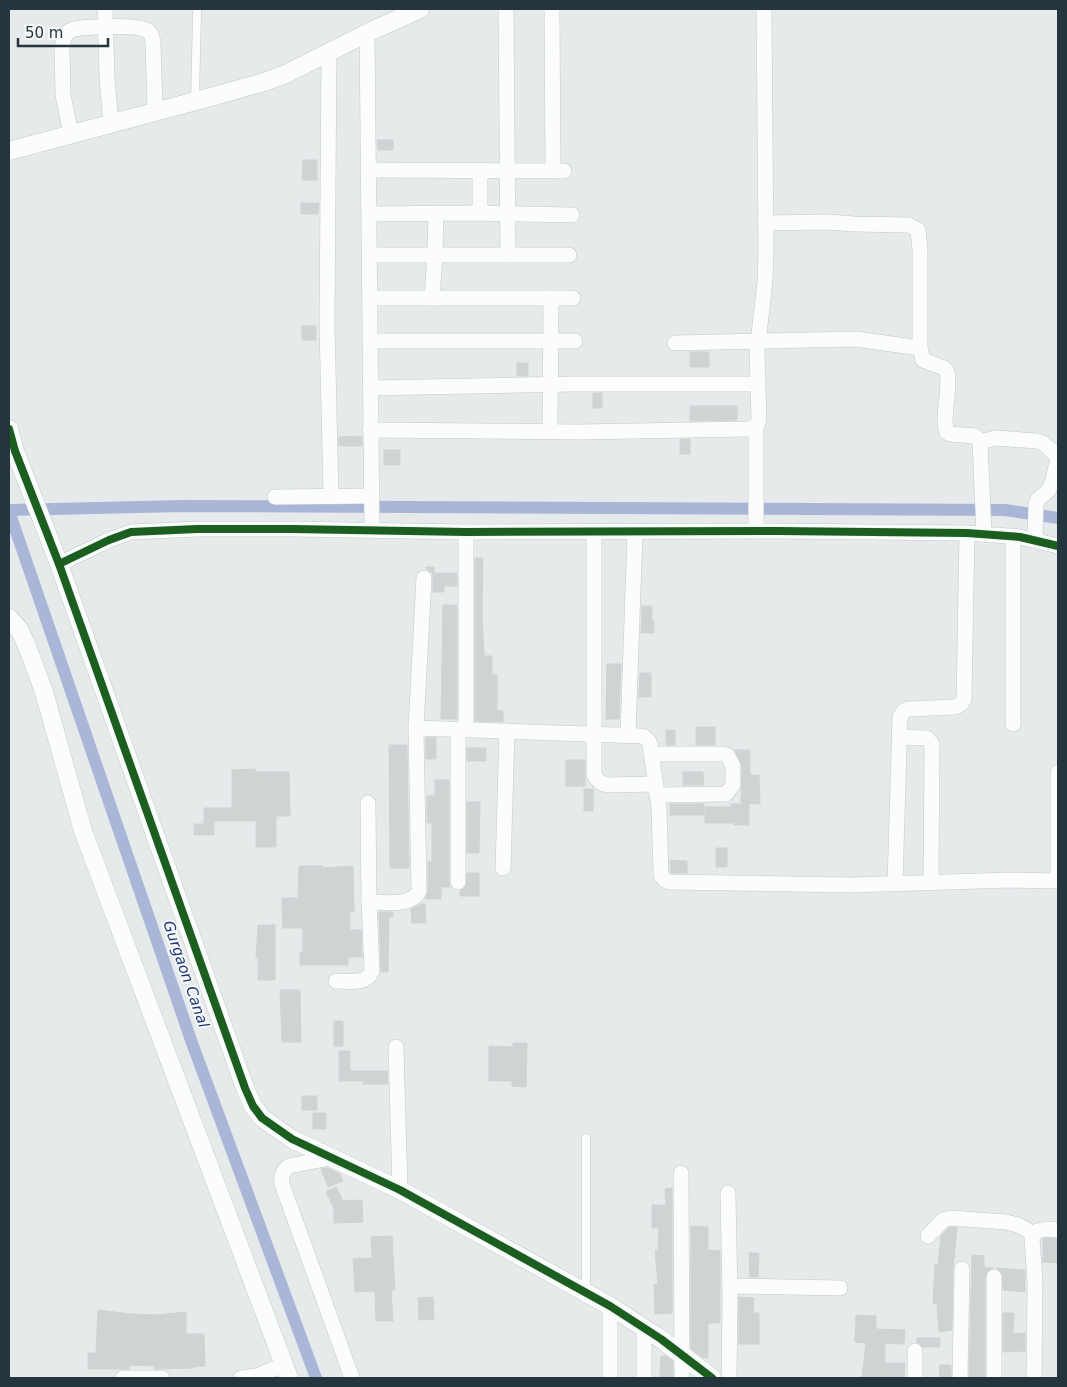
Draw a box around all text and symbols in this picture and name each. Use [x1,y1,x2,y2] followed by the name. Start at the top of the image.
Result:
[18,15,108,47] scale bar
[25,24,63,42] text: 50 m
[159,918,213,1031] water label: Gurgaon Canal

